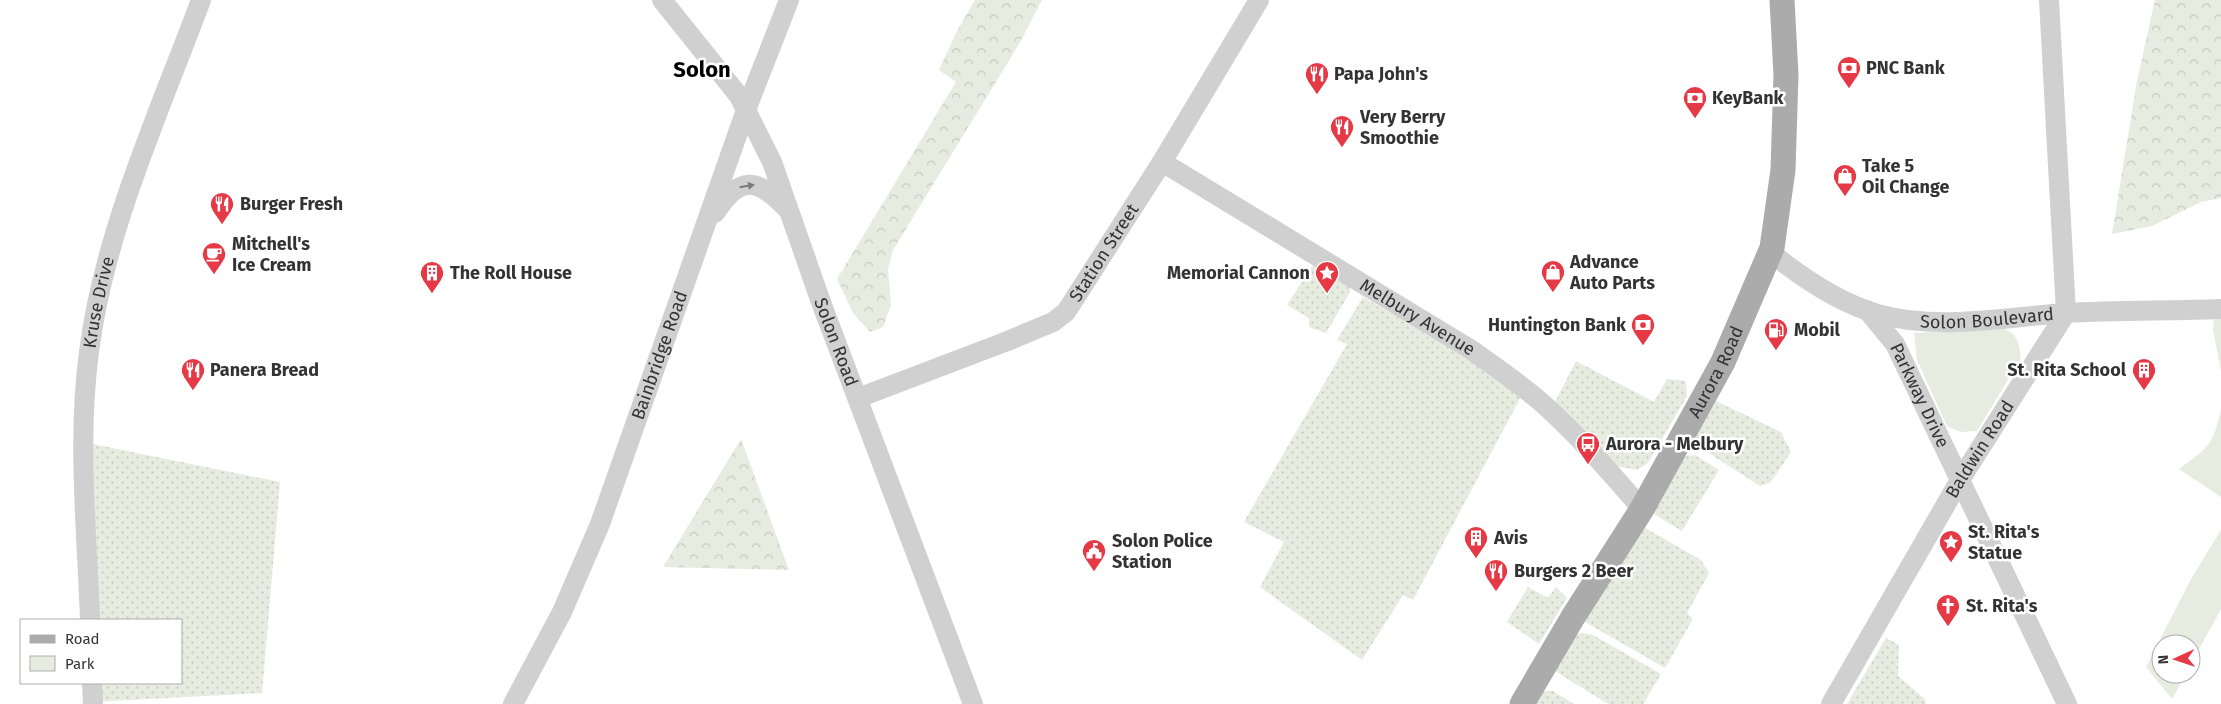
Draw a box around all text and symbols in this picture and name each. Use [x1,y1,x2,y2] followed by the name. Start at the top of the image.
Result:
[1836,55,1862,89] bank icon: PNC Bank
[673,56,731,83] district label: Solon
[1866,57,1946,79] place label: PNC Bank
[1304,61,1330,95] restaurant icon: Papa John's
[1334,63,1428,85] place label: Papa John's
[1682,85,1708,119] bank icon: KeyBank
[1712,87,1785,109] place label: KeyBank
[1359,106,1446,149] place label: Very Berry Smoothie
[1329,114,1355,148] restaurant icon: Very Berry Smoothie
[1862,155,1949,198] place label: Take 5 Oil Change
[1832,163,1858,197] shop icon: Take 5 Oil Change
[739,181,755,189] one-way arrow
[209,191,235,225] restaurant icon: Burger Fresh
[240,193,343,215] place label: Burger Fresh
[1064,199,1144,306] street label: Station Street
[232,233,311,276] place label: Mitchell's Ice Cream
[201,241,227,275] cafe icon: Mitchell's Ice Cream
[1569,251,1655,294] place label: Advance Auto Parts
[79,254,119,350] street label: Kruse Drive
[1540,259,1566,293] shop icon: Advance Auto Parts
[419,260,445,294] building icon: The Roll House
[1314,260,1340,294] place icon: Memorial Cannon
[450,262,572,284] place label: The Roll House
[1167,262,1310,284] place label: Memorial Cannon
[1356,274,1479,360] street label: Melbury Avenue
[627,288,692,423] street label: Bainbridge Road
[809,295,863,389] street label: Solon Road
[1919,303,2055,333] street label: Solon Boulevard
[1630,312,1656,346] bank icon: Huntington Bank
[1488,314,1627,336] place label: Huntington Bank
[1763,317,1789,351] fuel station icon: Mobil
[1794,319,1840,341] place label: Mobil
[1683,323,1748,422] street label: Aurora Road
[1885,339,1954,451] street label: Parkway Drive
[180,357,206,391] restaurant icon: Panera Bread
[2131,357,2157,391] building icon: St. Rita School
[210,359,319,381] place label: Panera Bread
[2007,359,2127,381] place label: St. Rita School
[1941,396,2019,502] street label: Baldwin Road
[1575,431,1601,465] bus stop icon: Aurora - Melbury
[1605,433,1744,455] place label: Aurora - Melbury
[1968,521,2040,564] place label: St. Rita's Statue
[1463,525,1489,559] building icon: Avis
[1493,527,1528,549] place label: Avis
[1938,529,1964,563] place icon: St. Rita's Statue
[1112,530,1213,573] place label: Solon Police Station
[1081,538,1107,572] public building icon: Solon Police Station
[1483,558,1509,592] restaurant icon: Burgers 2 Beer
[1514,560,1634,582] place label: Burgers 2 Beer
[1935,593,1961,627] church icon: St. Rita's
[1966,595,2038,617] place label: St. Rita's
[20,619,182,684] legend
[65,630,100,648] text: Road
[2151,634,2201,684] north arrow
[65,655,95,673] text: Park
[2155,655,2172,665] text: N

